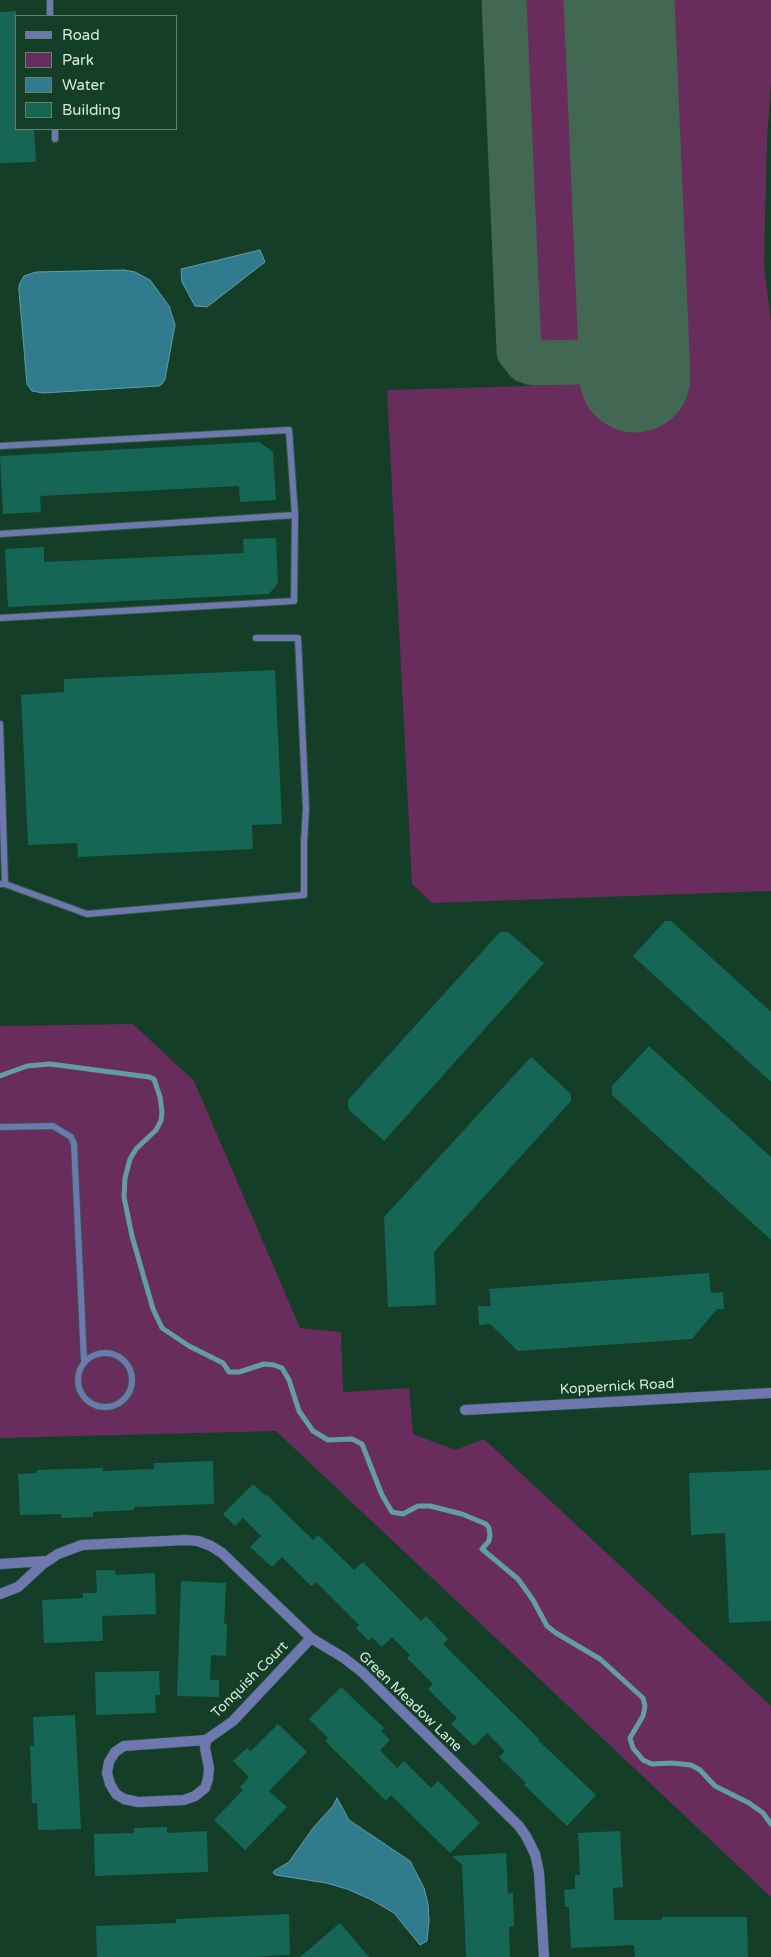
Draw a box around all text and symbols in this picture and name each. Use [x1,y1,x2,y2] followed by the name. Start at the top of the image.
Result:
[15,15,178,130] legend
[62,26,100,44] text: Road
[62,51,94,69] text: Park
[62,76,105,94] text: Water
[62,101,121,119] text: Building
[559,1376,675,1398] street label: Koppernick Road
[208,1638,292,1722] street label: Tonquish Court
[355,1648,465,1756] street label: Green Meadow Lane

